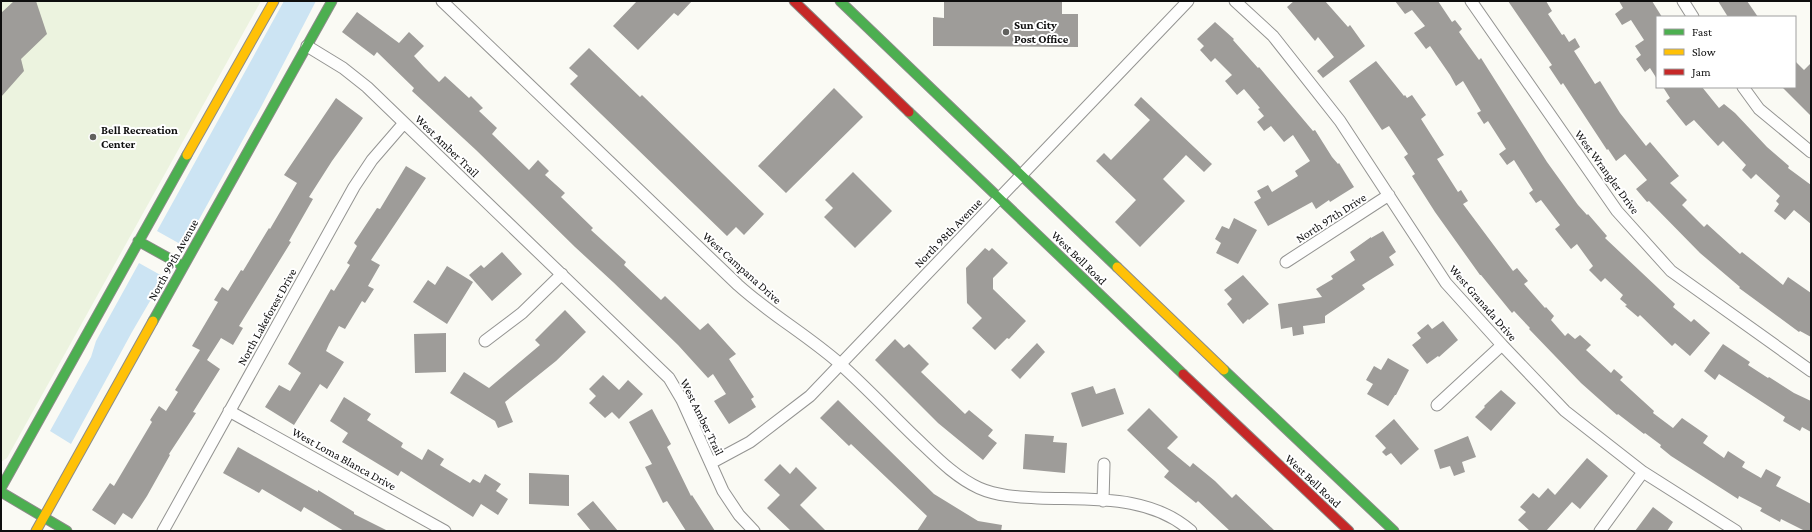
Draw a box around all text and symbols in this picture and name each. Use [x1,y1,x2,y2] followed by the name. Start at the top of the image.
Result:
[1656,16,1796,88] legend
[1014,18,1069,46] place label: Sun City Post Office
[1692,25,1713,39] text: Fast
[1001,27,1011,37] marker: Sun City Post Office
[1692,45,1716,59] text: Slow
[1691,65,1711,79] text: Jam
[412,112,482,180] street label: West Amber Trail
[101,123,178,151] place label: Bell Recreation Center
[1572,127,1642,217] street label: West Wrangler Drive
[88,132,98,142] marker: Bell Recreation Center
[1293,190,1369,246] street label: North 97th Drive
[911,195,985,271] street label: North 98th Avenue
[145,217,201,303] street label: North 99th Avenue
[1048,228,1110,288] street label: West Bell Road
[700,229,784,307] street label: West Campana Drive
[1446,262,1520,344] street label: West Granada Drive
[234,266,300,368] street label: North Lakeforest Drive
[677,376,727,458] street label: West Amber Trail
[290,425,398,493] street label: West Loma Blanca Drive
[1282,452,1344,511] street label: West Bell Road

